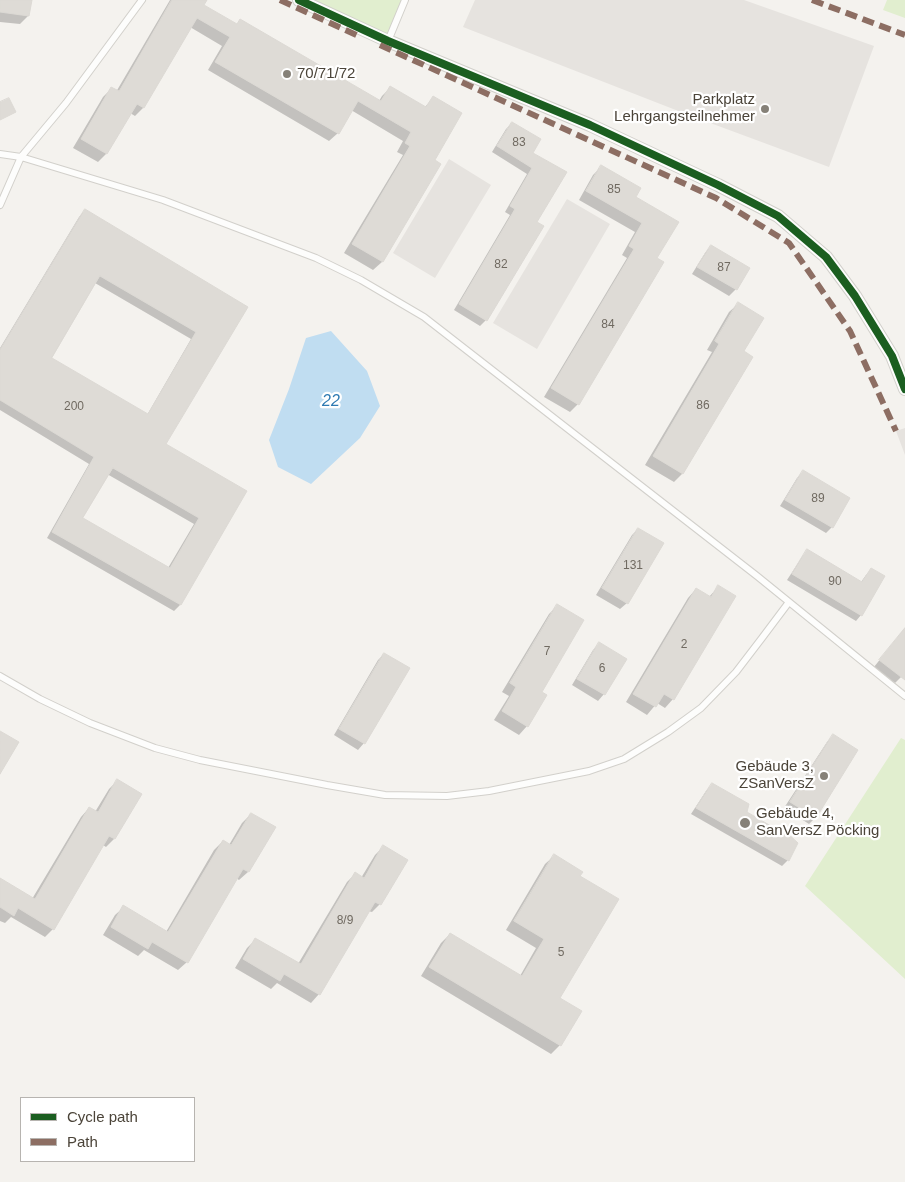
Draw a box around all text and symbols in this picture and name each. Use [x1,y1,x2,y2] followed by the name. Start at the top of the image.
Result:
[297,65,355,83] place label: 70/71/72
[281,68,293,80] marker: 70/71/72
[614,91,755,126] place label: Parkplatz Lehrgangsteilnehmer
[759,103,771,115] marker: Parkplatz Lehrgangsteilnehmer
[512,136,526,150] house number: 83
[607,183,621,197] house number: 85
[494,258,508,272] house number: 82
[717,261,731,275] house number: 87
[601,318,615,332] house number: 84
[322,392,340,412] water label: 22
[696,399,710,413] house number: 86
[64,400,84,414] house number: 200
[811,492,825,506] house number: 89
[623,559,643,573] house number: 131
[828,575,842,589] house number: 90
[681,638,687,652] house number: 2
[544,645,550,659] house number: 7
[599,662,605,676] house number: 6
[736,758,814,793] place label: Gebäude 3, ZSanVersZ
[818,770,830,782] marker: Gebäude 3, ZSanVersZ
[756,805,879,840] place label: Gebäude 4, SanVersZ Pöcking
[738,816,752,830] marker: Gebäude 4, SanVersZ Pöcking
[337,914,353,928] house number: 8/9
[558,946,564,960] house number: 5
[20,1097,195,1162] legend
[67,1108,138,1125] text: Cycle path
[67,1133,98,1150] text: Path

